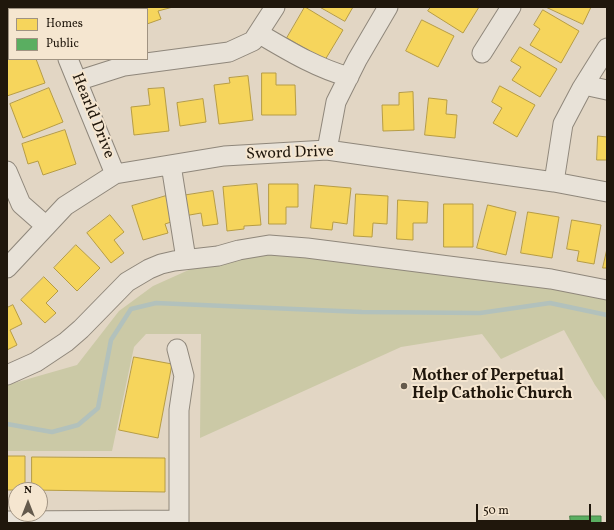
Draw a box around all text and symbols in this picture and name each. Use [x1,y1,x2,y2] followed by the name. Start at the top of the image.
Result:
[8,8,148,60] legend
[46,16,83,32] text: Homes
[46,36,79,52] text: Public
[66,71,118,161] street label: Hearld Drive
[246,143,334,165] street label: Sword Drive
[412,367,572,405] place label: Mother of Perpetual Help Catholic Church
[399,381,409,391] marker: Mother of Perpetual Help Catholic Church
[8,482,48,522] north arrow
[24,483,32,498] text: N
[478,496,593,522] scale bar
[483,503,509,519] text: 50 m

